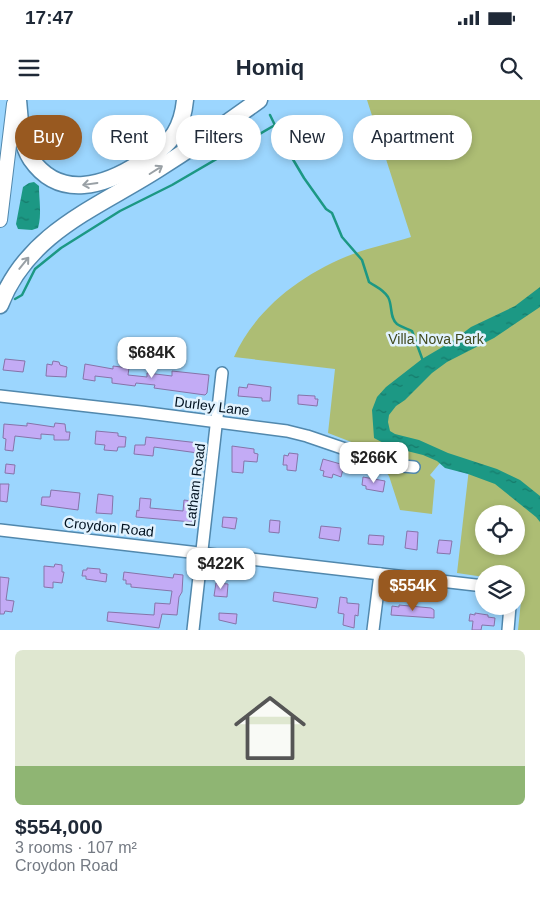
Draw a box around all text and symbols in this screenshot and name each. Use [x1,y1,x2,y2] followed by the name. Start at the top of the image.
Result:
[25,7,74,28] text: 17:47
[15,54,43,82] icon: menu
[497,54,525,82] icon: search
[236,55,304,80] text: Homiq
[15,115,82,160] chip: Buy
[92,115,166,160] chip: Rent
[176,115,261,160] chip: Filters
[271,115,343,160] chip: New
[353,115,472,160] chip: Apartment
[149,165,163,176] one-way arrow
[82,180,98,190] one-way arrow
[18,257,29,270] one-way arrow
[388,331,485,347] park label: Villa Nova Park
[117,336,187,379] pin: $684K
[128,344,176,361] text: $684K
[174,393,251,419] street label: Durley Lane
[182,442,208,528] street label: Latham Road
[339,442,409,484] pin: $266K
[350,449,398,466] text: $266K
[475,505,525,615] map controls
[475,505,525,555] button: locate
[63,514,155,540] street label: Croydon Road
[186,548,256,590] pin: $422K
[197,555,245,572] text: $422K
[475,565,525,615] button: layers
[378,570,448,612] pin: $554K
[389,577,437,594] text: $554K
[225,683,315,773] icon: home
[15,815,103,838] text: $554,000
[15,839,137,856] text: 3 rooms · 107 m²
[15,857,118,874] text: Croydon Road

